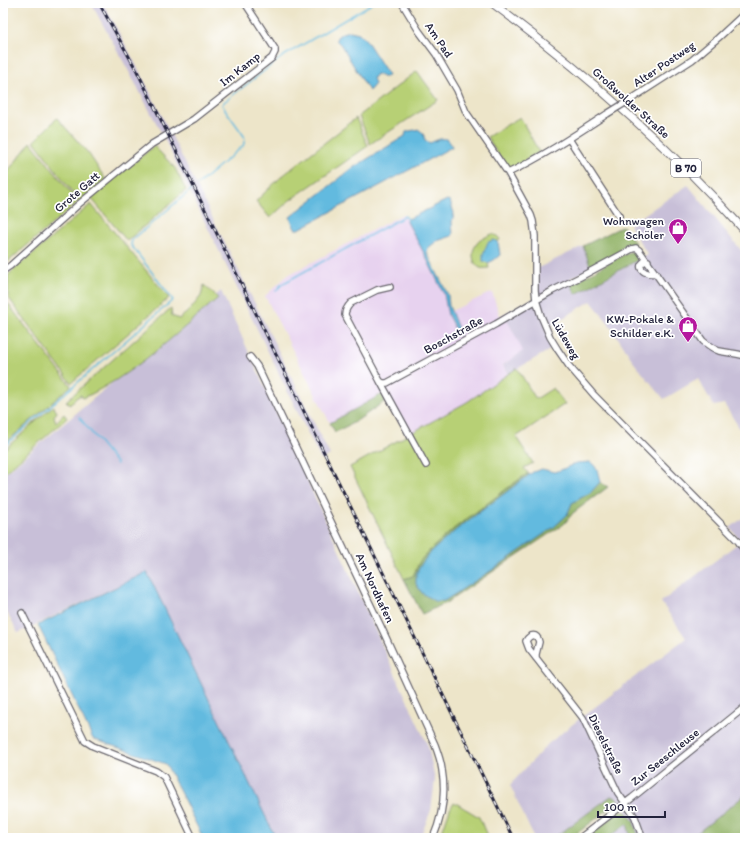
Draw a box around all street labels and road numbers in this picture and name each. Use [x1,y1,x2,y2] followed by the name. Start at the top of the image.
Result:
[422,20,456,61] street label: Am Pad
[630,38,698,90] street label: Alter Postweg
[217,49,263,89] street label: Im Kamp
[589,65,673,142] street label: Großwolder Straße
[671,159,701,177] road number: B 70
[52,168,103,215] street label: Grote Gatt
[421,313,485,357] street label: Boschstraße
[549,316,584,363] street label: Lüdeweg
[353,551,397,625] street label: Am Nordhafen
[585,712,627,777] street label: Dieselstraße
[628,725,702,789] street label: Zur Seeschleuse

